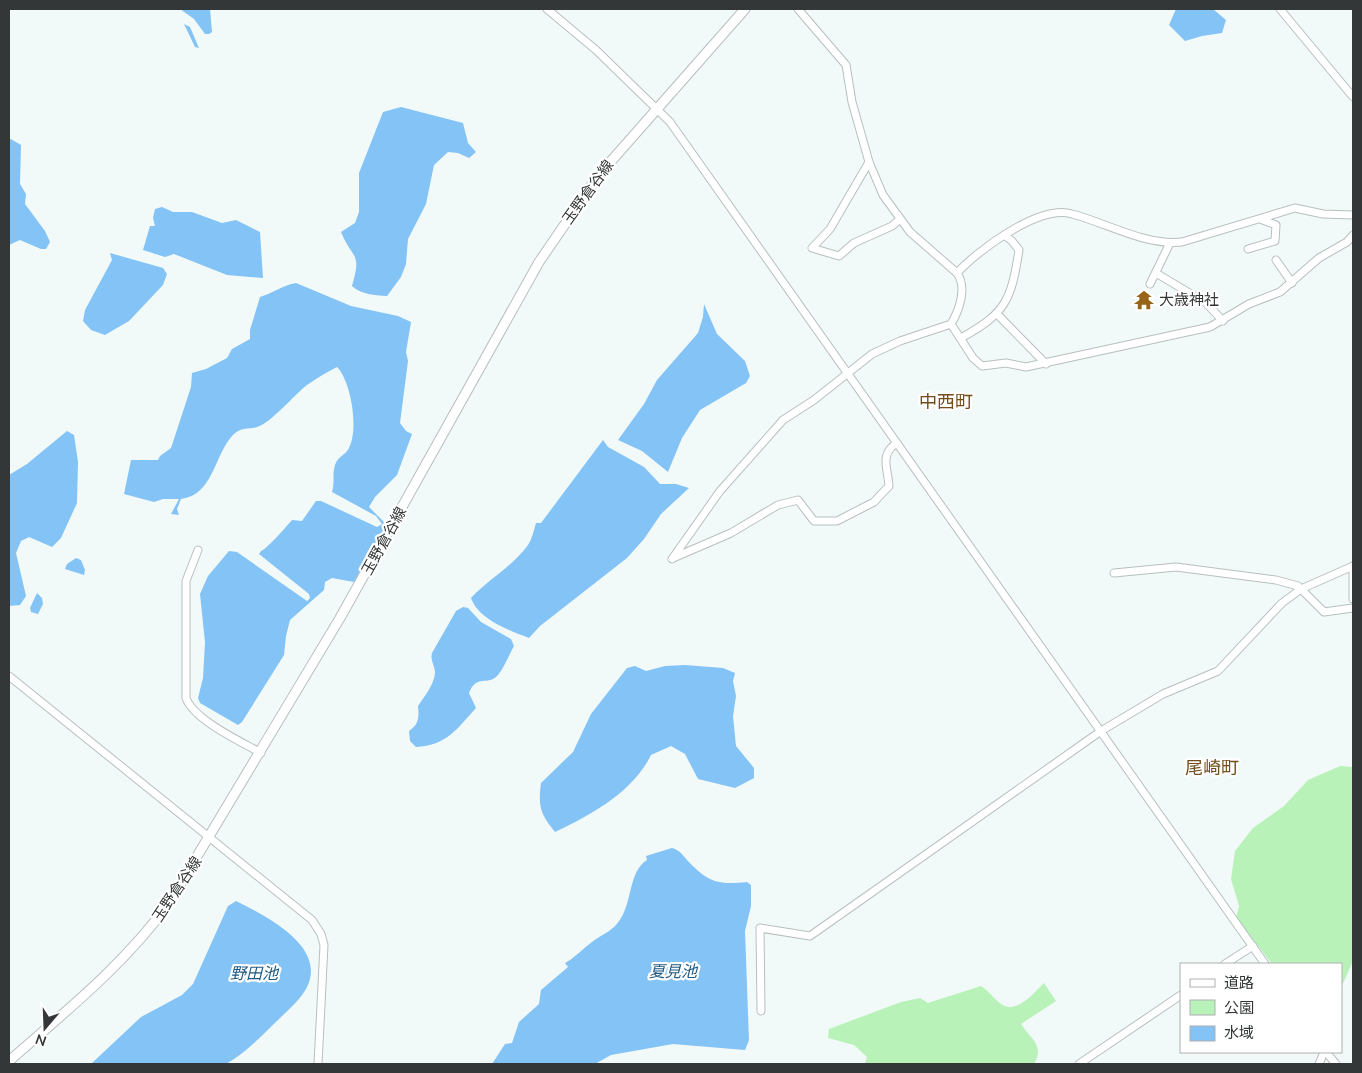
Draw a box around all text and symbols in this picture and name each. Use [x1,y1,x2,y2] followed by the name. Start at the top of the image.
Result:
[558,156,617,228] street label: 玉野倉谷線
[1133,289,1155,311] temple icon: 大歳神社
[1159,290,1219,309] place label: 大歳神社
[919,390,973,413] district label: 中西町
[357,503,410,578] street label: 玉野倉谷線
[1185,756,1239,779] district label: 尾崎町
[148,852,205,925] street label: 玉野倉谷線
[649,961,699,981] water label: 夏見池
[230,963,280,983] water label: 野田池
[1180,963,1342,1053] legend
[1224,973,1254,992] text: 道路
[1224,998,1254,1017] text: 公園
[20,1003,70,1053] north arrow
[1224,1023,1254,1042] text: 水域
[33,1030,49,1051] text: N

